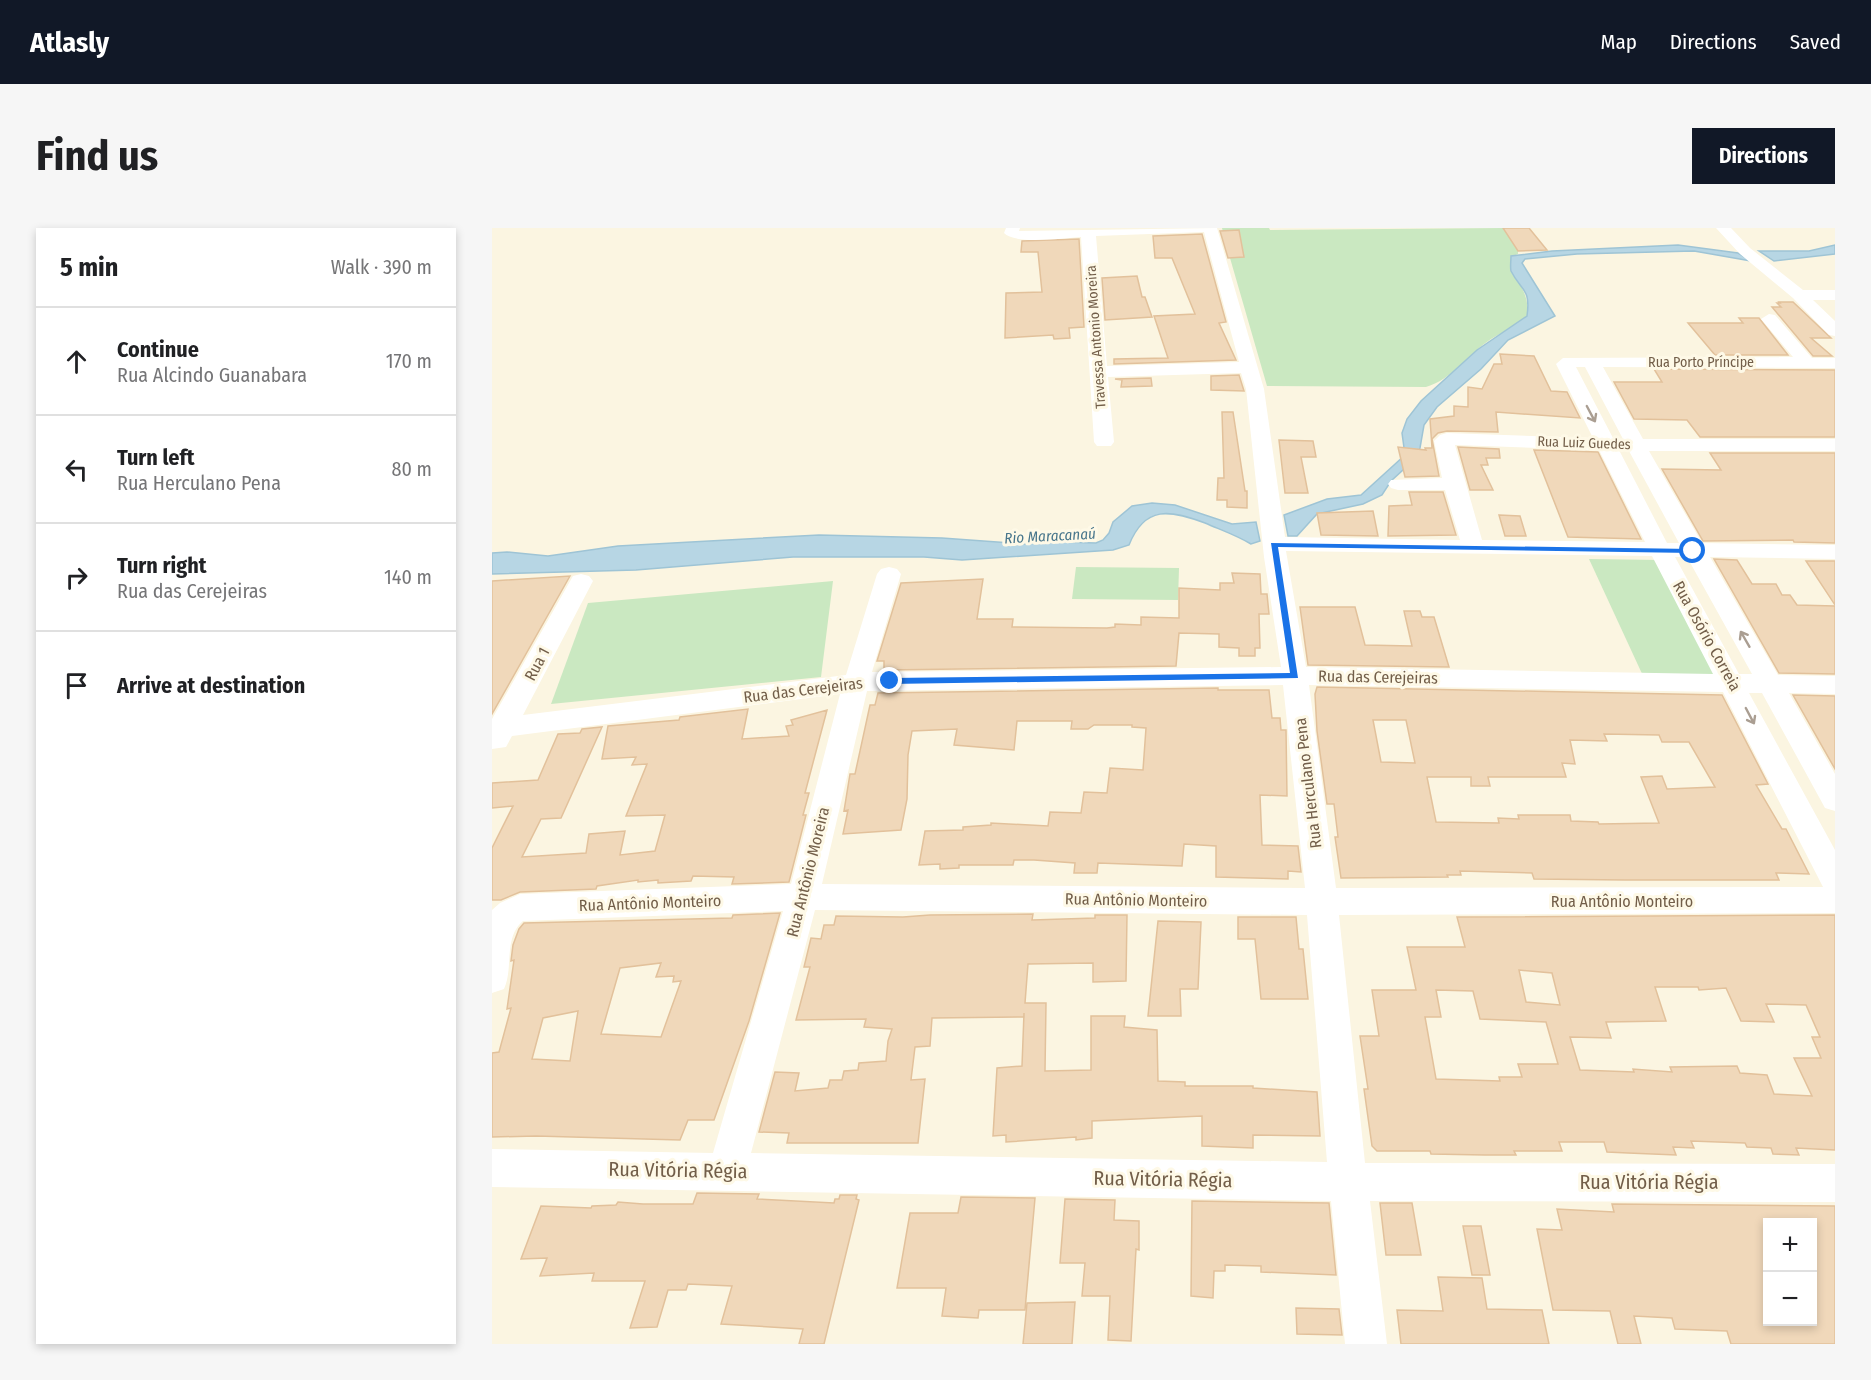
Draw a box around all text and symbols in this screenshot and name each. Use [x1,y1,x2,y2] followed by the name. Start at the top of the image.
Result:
[30,26,109,59] text: Atlasly
[1600,29,1637,55] text: Map
[1670,29,1757,55] text: Directions
[1790,29,1841,55] text: Saved
[1692,128,1835,184] button: Directions
[36,131,158,181] text: Find us
[60,252,118,283] text: 5 min
[331,255,432,279] text: Walk · 390 m
[1082,265,1109,409] street label: Travessa Antonio Moreira
[117,336,199,363] text: Continue
[60,345,93,378] icon: ahead
[386,349,432,373] text: 170 m
[1648,354,1754,371] street label: Rua Porto Príncipe
[117,363,307,387] text: Rua Alcindo Guanabara
[1585,405,1597,423] one-way arrow
[1537,433,1631,453] street label: Rua Luiz Guedes
[117,444,195,471] text: Turn left
[60,453,93,486] icon: left
[392,457,432,481] text: 80 m
[117,471,281,495] text: Rua Herculano Pena
[1004,525,1096,547] water label: Rio Maracanaú
[1679,537,1705,563] route start
[117,552,206,579] text: Turn right
[60,561,93,594] icon: right
[384,565,432,589] text: 140 m
[1669,578,1745,694] street label: Rua Osório Correia
[117,579,267,603] text: Rua das Cerejeiras
[1739,631,1751,648] one-way arrow
[520,644,554,684] street label: Rua 1
[1318,666,1438,688] street label: Rua das Cerejeiras
[876,667,902,693] route end
[60,669,93,702] icon: arrive
[117,672,305,699] text: Arrive at destination
[742,673,864,707] street label: Rua das Cerejeiras
[1745,707,1756,725] one-way arrow
[1291,717,1325,849] street label: Rua Herculano Pena
[783,805,833,939] street label: Rua Antônio Moreira
[1065,889,1207,911] street label: Rua Antônio Monteiro
[579,891,721,915] street label: Rua Antônio Monteiro
[1551,892,1693,911] street label: Rua Antônio Monteiro
[608,1157,748,1183] street label: Rua Vitória Régia
[1093,1166,1233,1192] street label: Rua Vitória Régia
[1579,1170,1719,1194] street label: Rua Vitória Régia
[1763,1218,1817,1326] map controls
[1763,1218,1817,1272] button: +
[1763,1272,1817,1326] button: −

